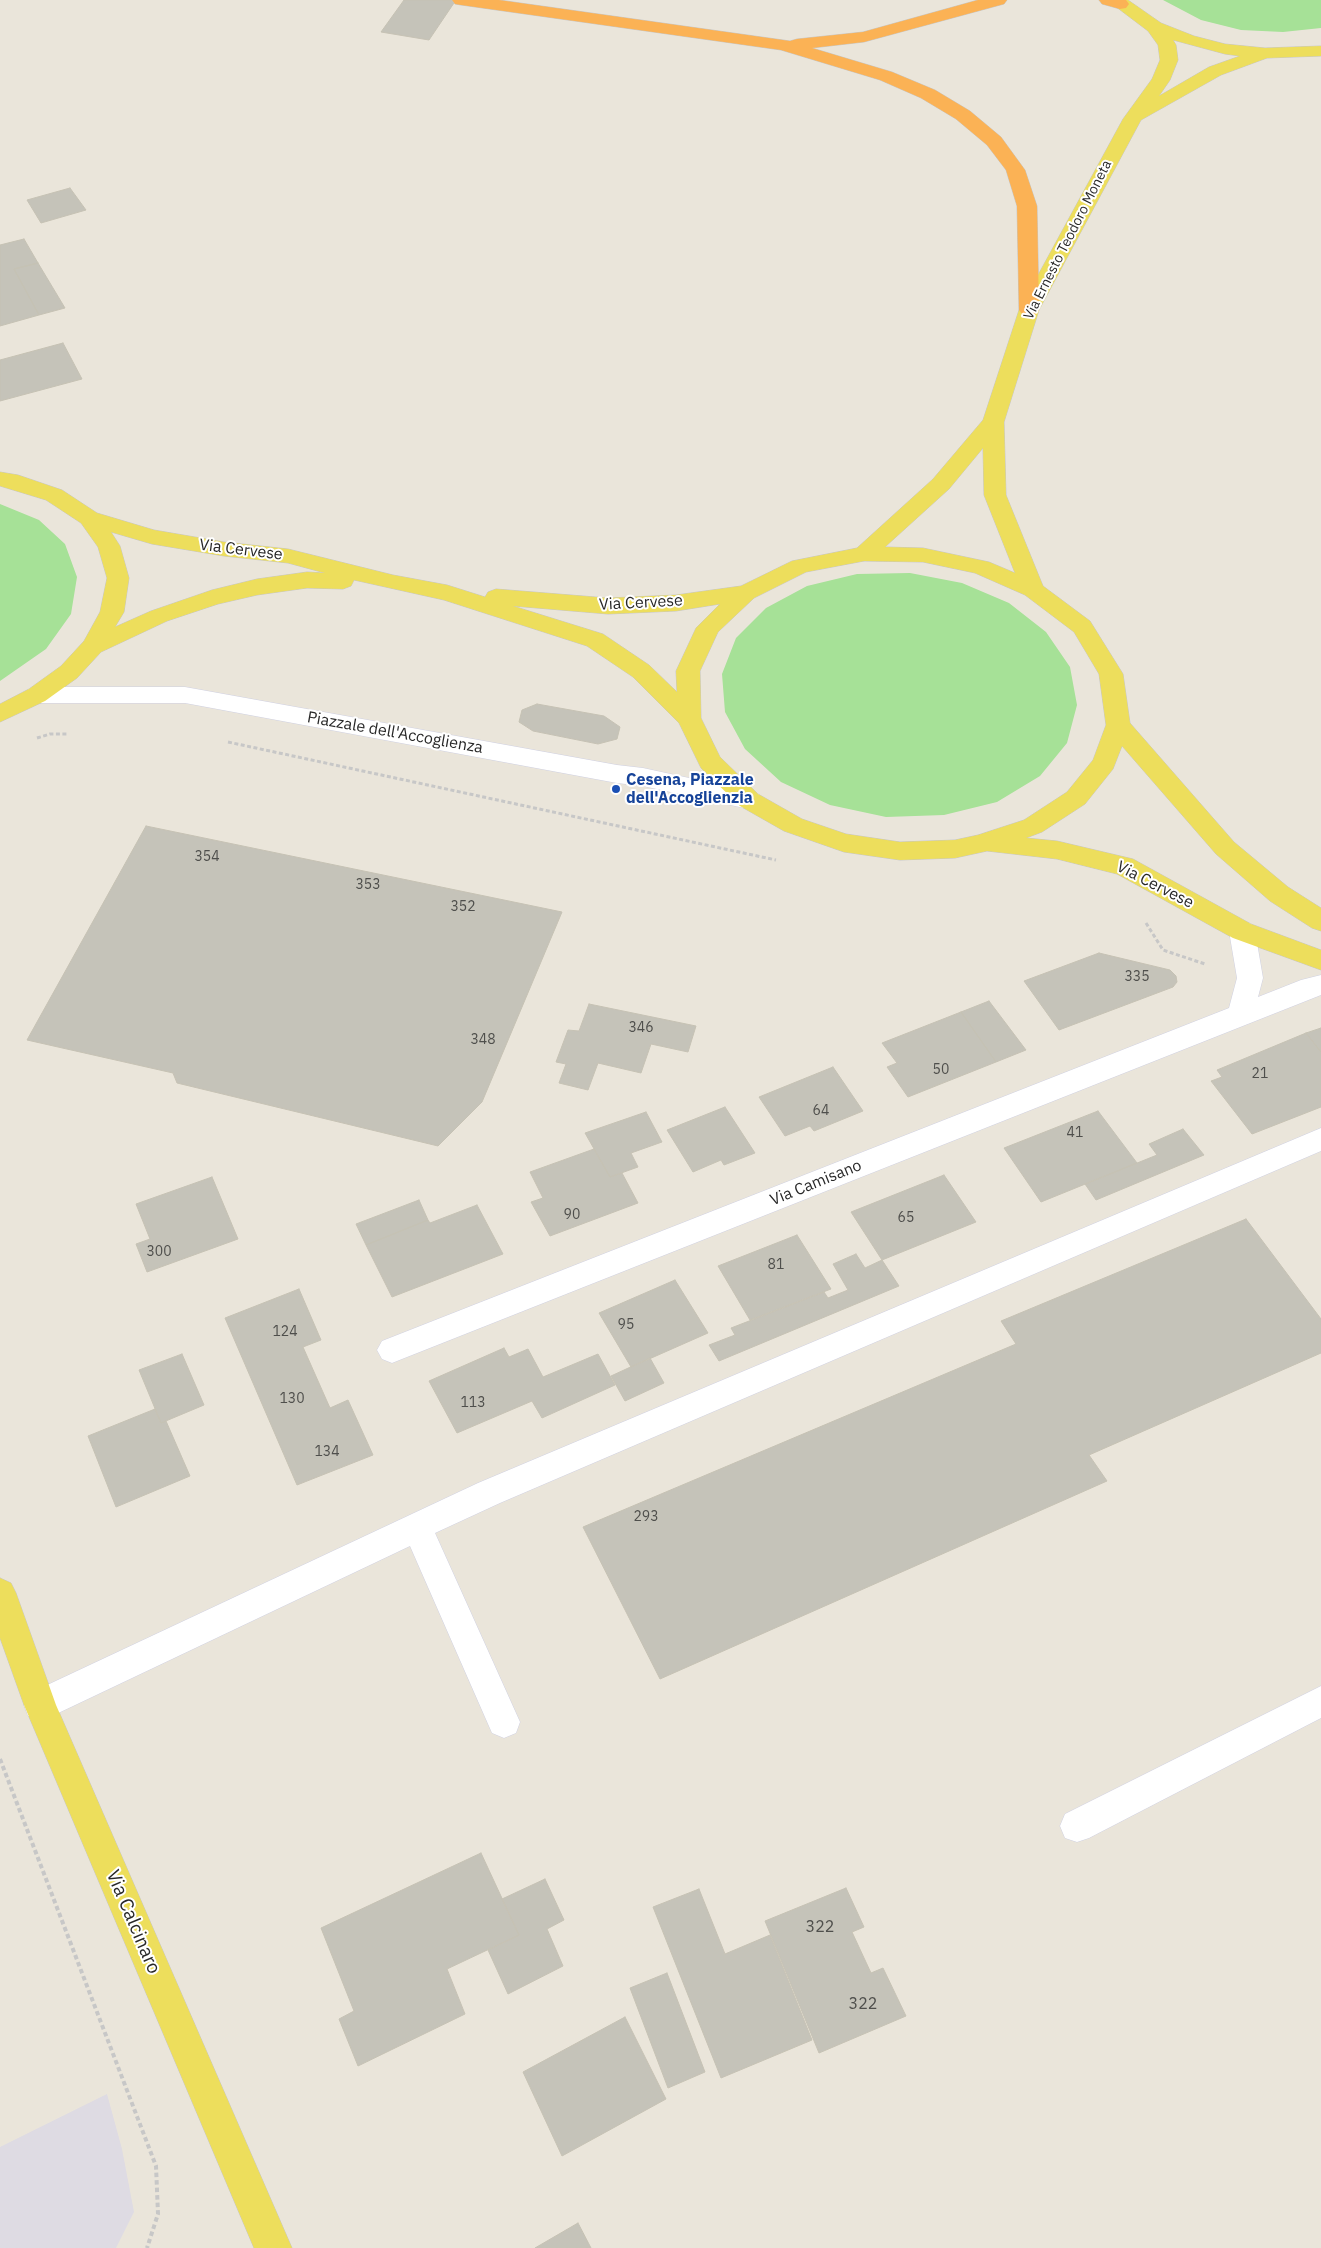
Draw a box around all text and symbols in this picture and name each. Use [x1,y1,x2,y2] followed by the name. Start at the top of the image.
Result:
[1020,158,1116,322] street label: Via Ernesto Teodoro Moneta
[198,535,284,565] street label: Via Cervese
[599,591,683,615] street label: Via Cervese
[306,708,484,758] street label: Piazzale dell'Accoglienza
[626,770,754,808] place label: Cesena, Piazzale dell'Accoglienzia
[610,783,622,795] marker: Cesena, Piazzale dell'Accoglienzia
[194,849,220,865] house number: 354
[1113,857,1197,913] street label: Via Cervese
[355,877,381,893] house number: 353
[450,899,476,915] house number: 352
[1124,969,1150,985] house number: 335
[628,1020,654,1036] house number: 346
[470,1032,496,1048] house number: 348
[933,1062,949,1078] house number: 50
[1252,1066,1268,1082] house number: 21
[813,1103,829,1119] house number: 64
[1067,1125,1083,1141] house number: 41
[767,1156,865,1210] street label: Via Camisano
[564,1207,580,1223] house number: 90
[898,1210,914,1226] house number: 65
[146,1244,172,1260] house number: 300
[768,1257,784,1273] house number: 81
[618,1317,634,1333] house number: 95
[272,1324,298,1340] house number: 124
[279,1391,305,1407] house number: 130
[460,1395,486,1411] house number: 113
[314,1444,340,1460] house number: 134
[633,1509,659,1525] house number: 293
[101,1867,165,1977] street label: Via Calcinaro
[806,1917,834,1937] house number: 322
[849,1994,877,2014] house number: 322

